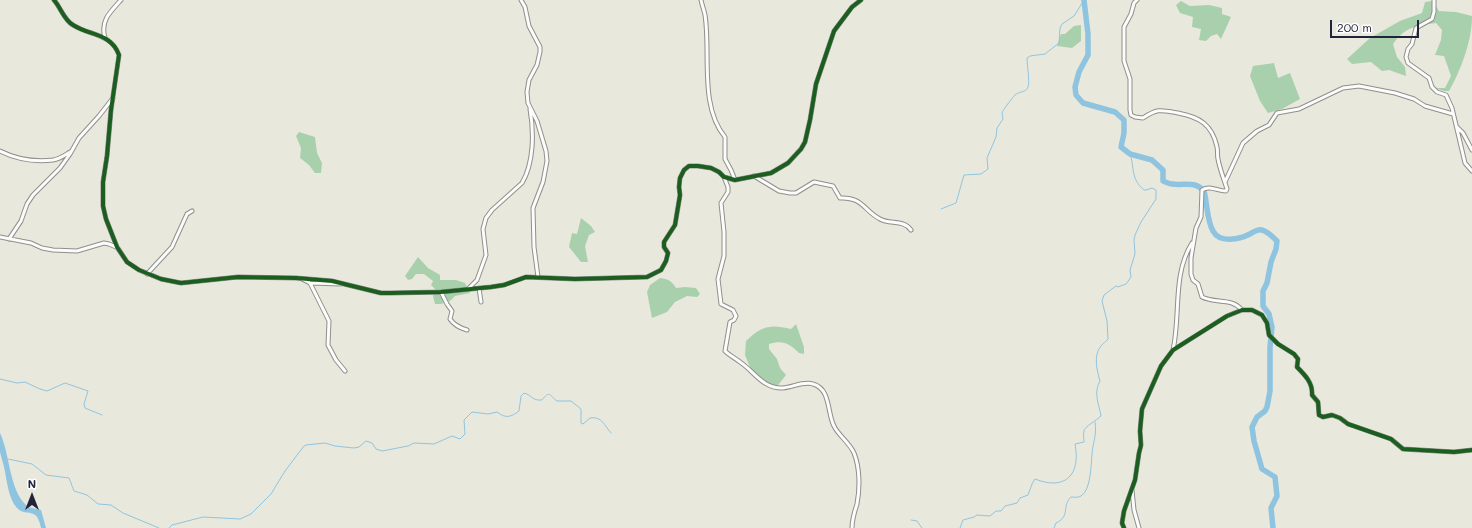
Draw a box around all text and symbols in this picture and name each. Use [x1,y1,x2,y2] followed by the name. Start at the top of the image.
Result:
[1332,12,1421,38] scale bar
[1337,19,1372,35] text: 200 m
[12,476,52,516] north arrow
[28,476,36,491] text: N

